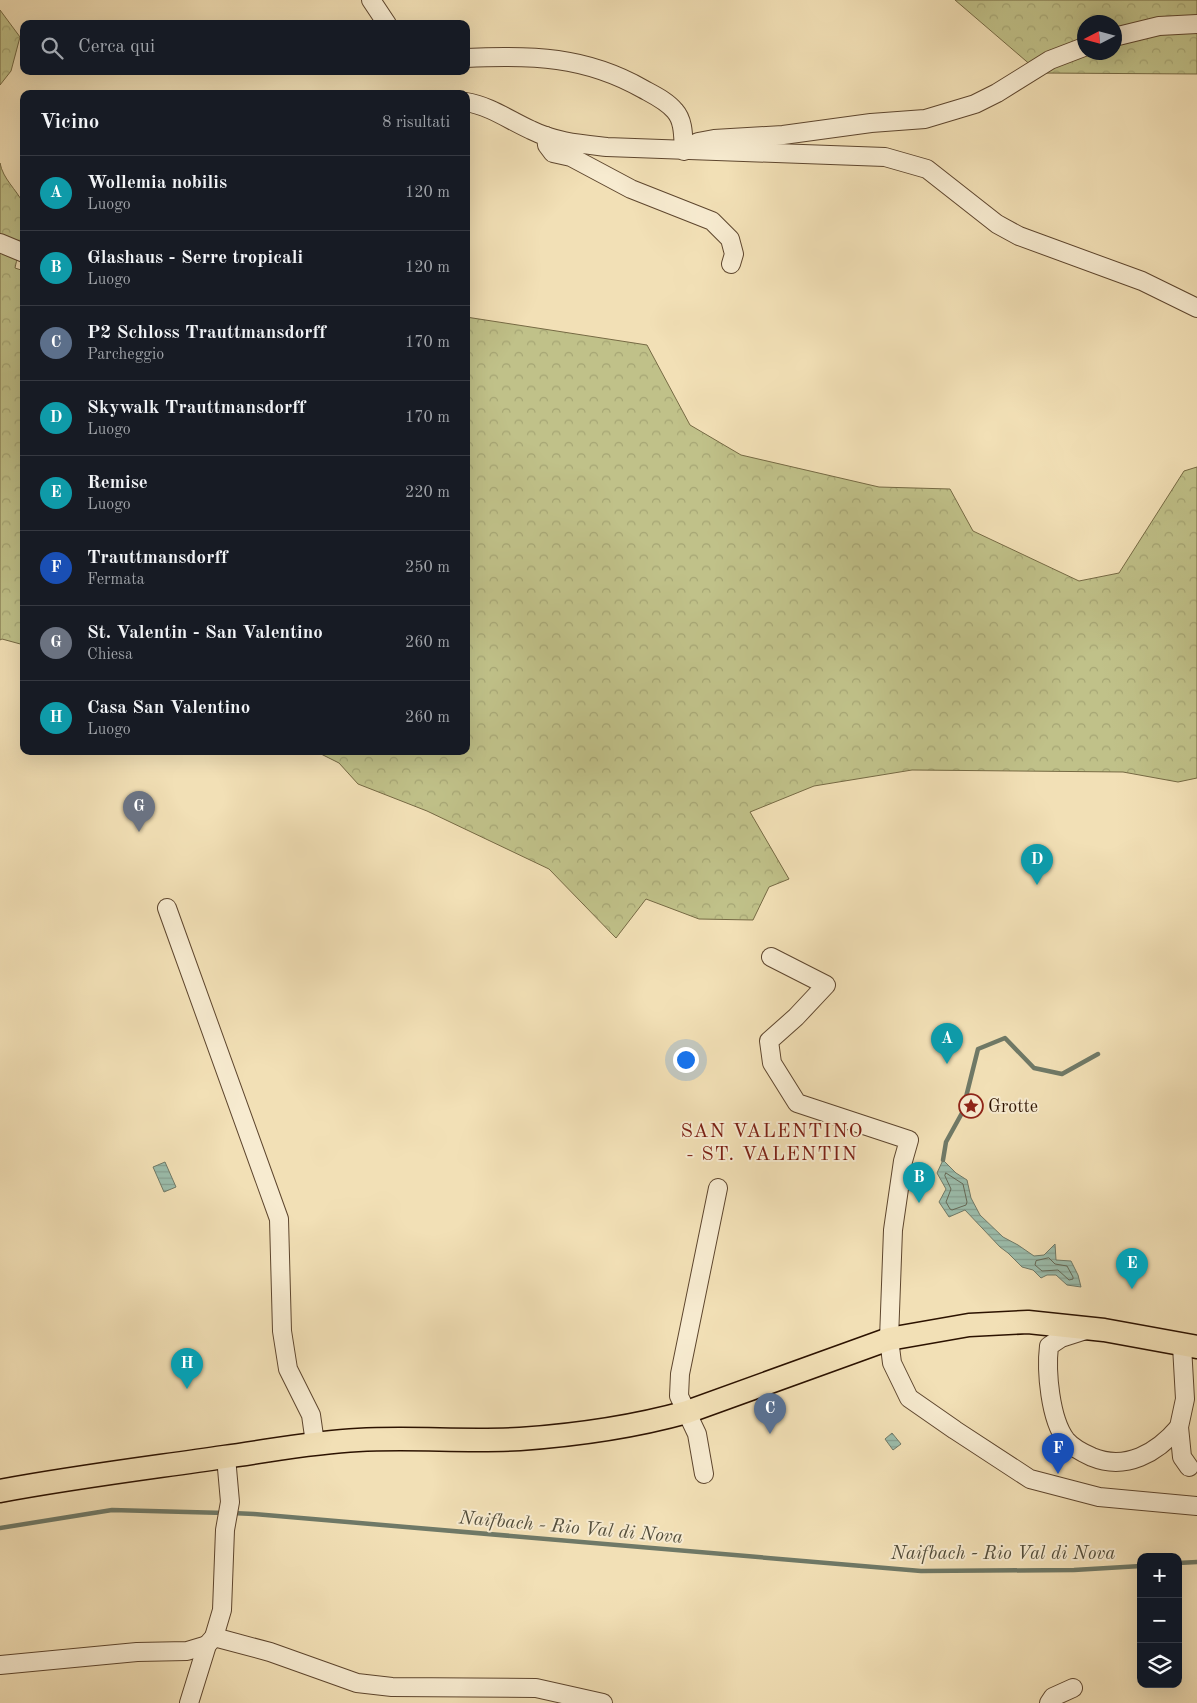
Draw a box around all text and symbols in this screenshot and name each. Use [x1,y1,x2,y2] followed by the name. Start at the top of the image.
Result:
[1077,15,1122,60] north arrow
[20,20,470,75] search box
[38,34,66,62] icon: search
[78,38,155,57] text: Cerca qui
[40,112,99,133] text: Vicino
[382,115,450,131] text: 8 risultati
[87,174,227,193] text: Wollemia nobilis
[50,185,62,201] text: A
[405,185,450,201] text: 120 m
[87,197,131,213] text: Luogo
[87,249,303,268] text: Glashaus - Serre tropicali
[50,260,62,276] text: B
[405,260,450,276] text: 120 m
[87,272,131,288] text: Luogo
[87,324,326,343] text: P2 Schloss Trauttmansdorff
[51,335,61,351] text: C
[405,335,450,351] text: 170 m
[87,347,164,363] text: Parcheggio
[87,399,306,418] text: Skywalk Trauttmansdorff
[50,410,62,426] text: D
[405,410,450,426] text: 170 m
[87,422,131,438] text: Luogo
[87,474,148,493] text: Remise
[50,485,62,501] text: E
[405,485,450,501] text: 220 m
[87,497,131,513] text: Luogo
[87,549,228,568] text: Trauttmansdorff
[51,560,61,576] text: F
[405,560,450,576] text: 250 m
[87,572,145,588] text: Fermata
[87,624,323,643] text: St. Valentin - San Valentino
[50,635,62,651] text: G
[405,635,450,651] text: 260 m
[87,647,133,663] text: Chiesa
[87,699,250,718] text: Casa San Valentino
[49,710,63,726] text: H
[405,710,450,726] text: 260 m
[87,722,131,738] text: Luogo
[123,791,155,832] pin: G
[1021,844,1053,885] pin: D
[931,1023,963,1064] pin: A
[673,1047,699,1073] your location
[958,1093,984,1119] place icon: Grotte
[988,1098,1038,1116] place label: Grotte
[680,1122,864,1165] district label: SAN VALENTINO - ST. VALENTIN
[903,1162,935,1203] pin: B
[1116,1248,1148,1289] pin: E
[171,1348,203,1389] pin: H
[754,1393,786,1434] pin: C
[1042,1433,1074,1474] pin: F
[457,1509,684,1548] water label: Naifbach - Rio Val di Nova
[890,1545,1115,1564] water label: Naifbach - Rio Val di Nova
[1137,1553,1182,1688] map controls
[1137,1553,1182,1598] button: +
[1137,1598,1182,1643] button: −
[1137,1643,1182,1688] button: layers

